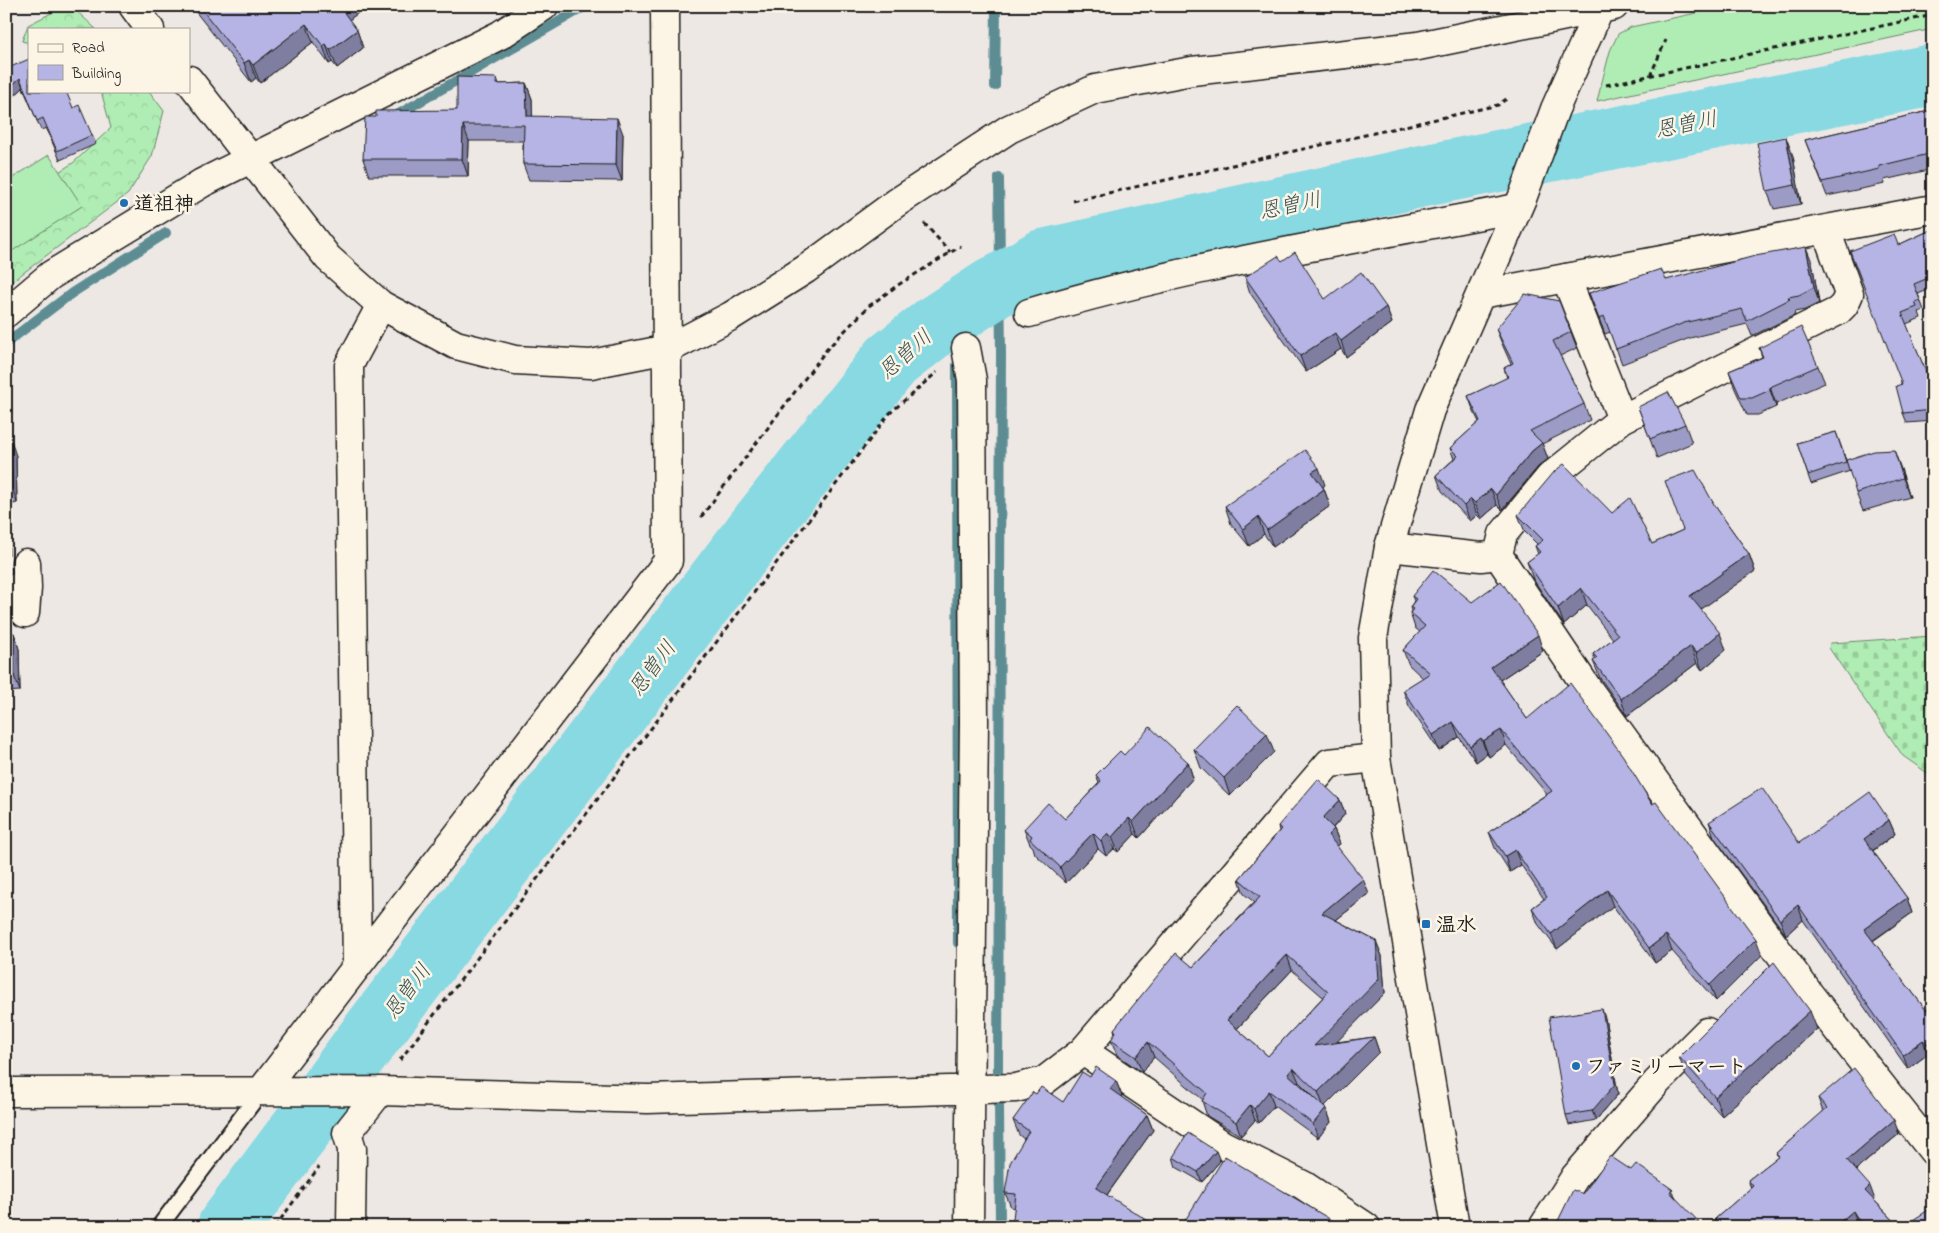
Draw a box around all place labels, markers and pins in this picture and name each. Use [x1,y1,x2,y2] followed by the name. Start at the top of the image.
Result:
[134,191,194,220] place label: 道祖神
[118,197,130,209] marker: 道祖神
[1436,912,1476,941] place label: 温水
[1420,918,1432,930] marker: 温水
[1586,1054,1747,1083] place label: ファミリーマート
[1570,1060,1582,1072] marker: ファミリーマート

